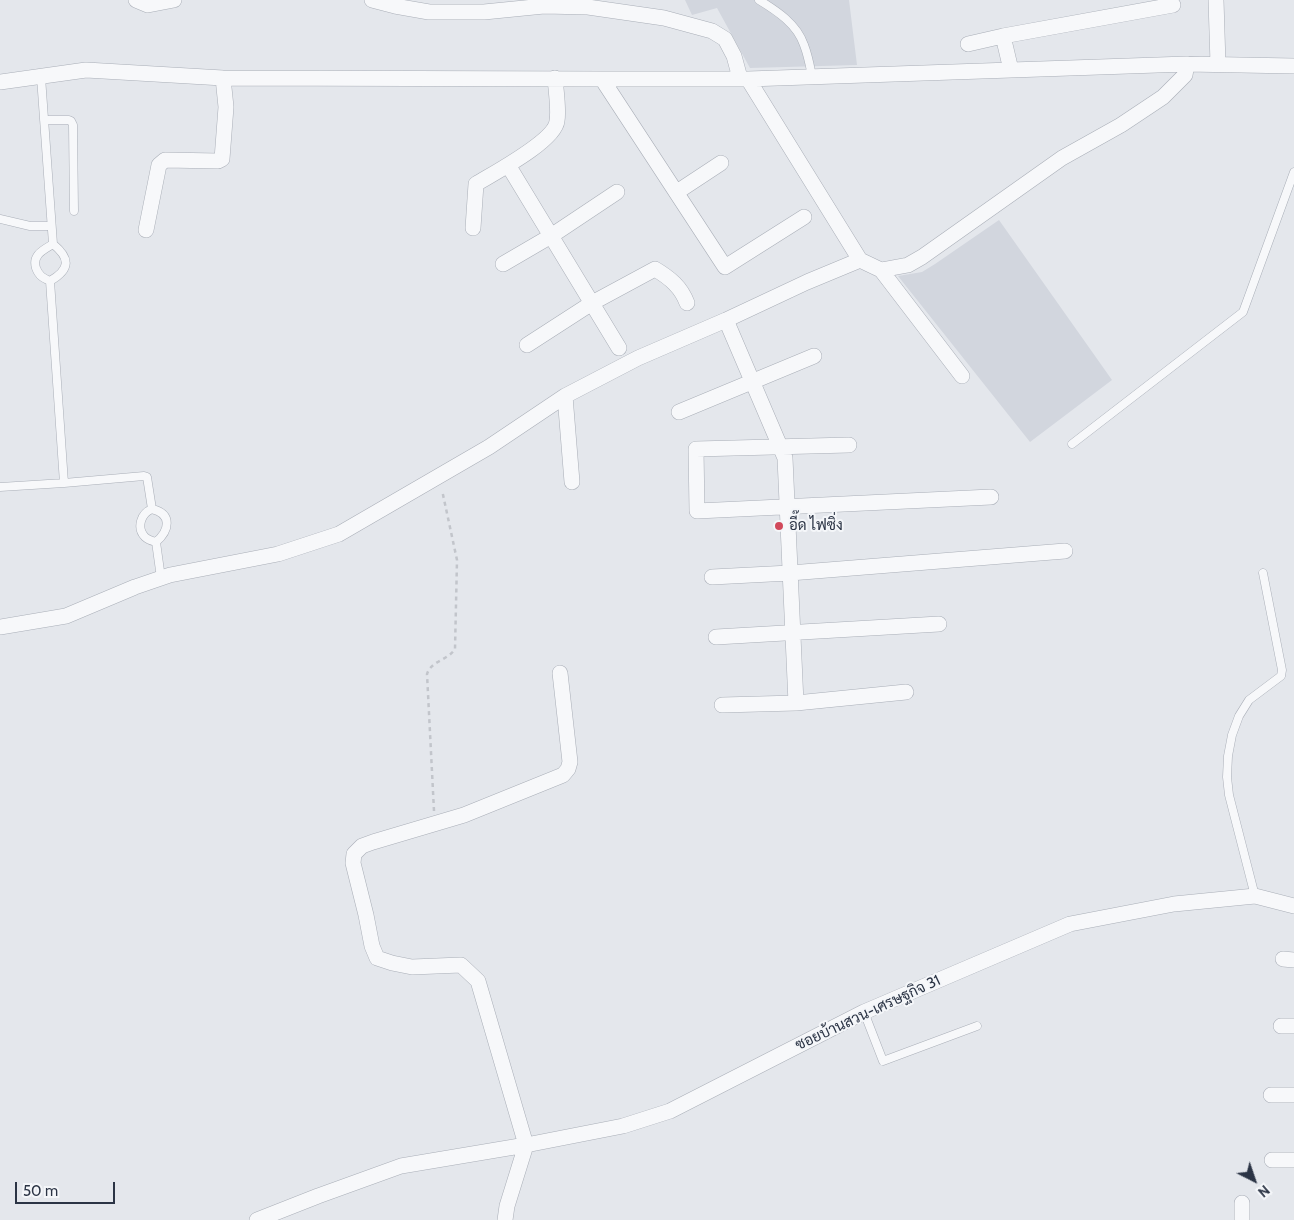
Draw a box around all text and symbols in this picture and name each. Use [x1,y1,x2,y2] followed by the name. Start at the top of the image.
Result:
[789,517,843,535] place label: อี๊ด ไฟซิ่ง
[773,520,785,532] marker: อี๊ด ไฟซิ่ง
[793,971,943,1055] street label: ซอยบ้านสวน-เศรษฐกิจ 31
[1229,1155,1279,1205] north arrow
[18,1172,118,1204] scale bar
[1254,1181,1273,1201] text: N
[23,1182,58,1200] text: 50 m

